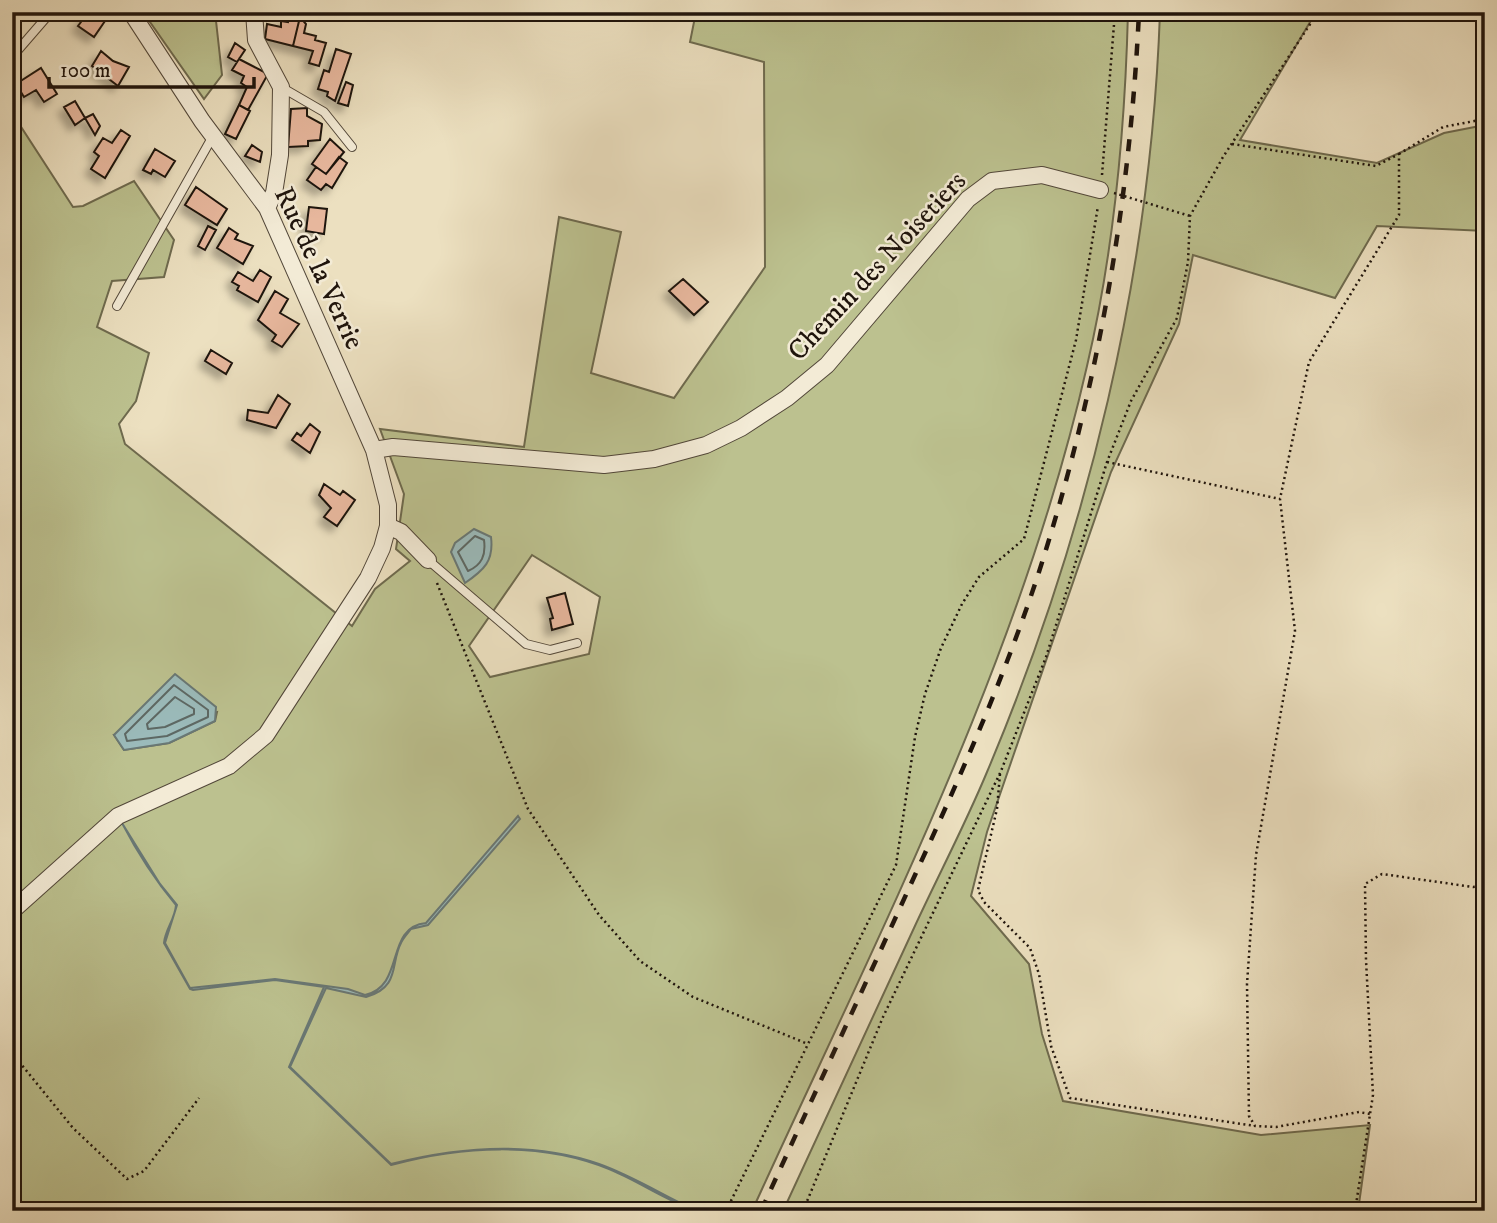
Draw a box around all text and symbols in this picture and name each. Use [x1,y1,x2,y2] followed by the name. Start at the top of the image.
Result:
[49,46,254,90] scale bar
[60,58,111,84] text: 100 m
[780,164,974,368] street label: Chemin des Noisetiers
[266,181,372,355] street label: Rue de la Verrie

